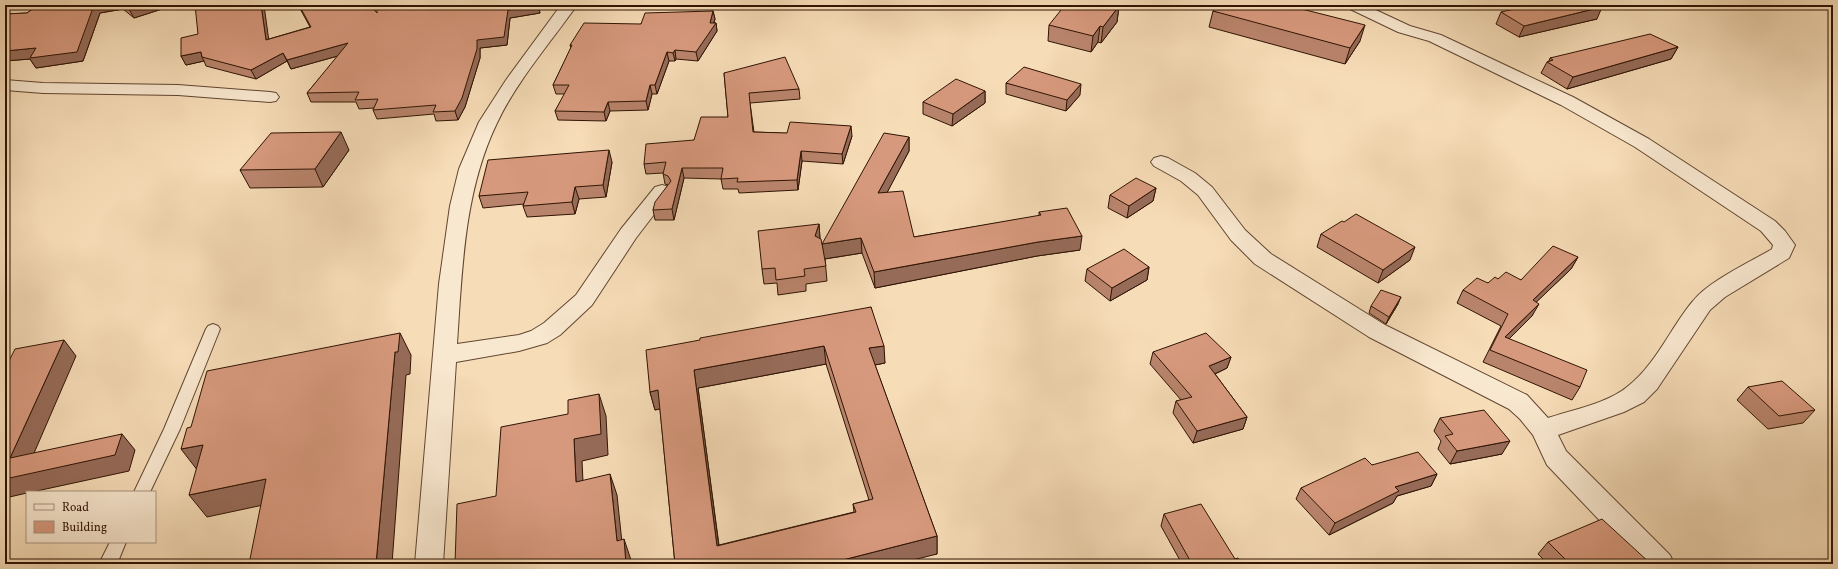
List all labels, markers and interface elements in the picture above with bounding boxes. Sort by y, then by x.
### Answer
legend [26,491,156,543]
text: Road [62,500,89,516]
text: Building [62,520,107,536]

